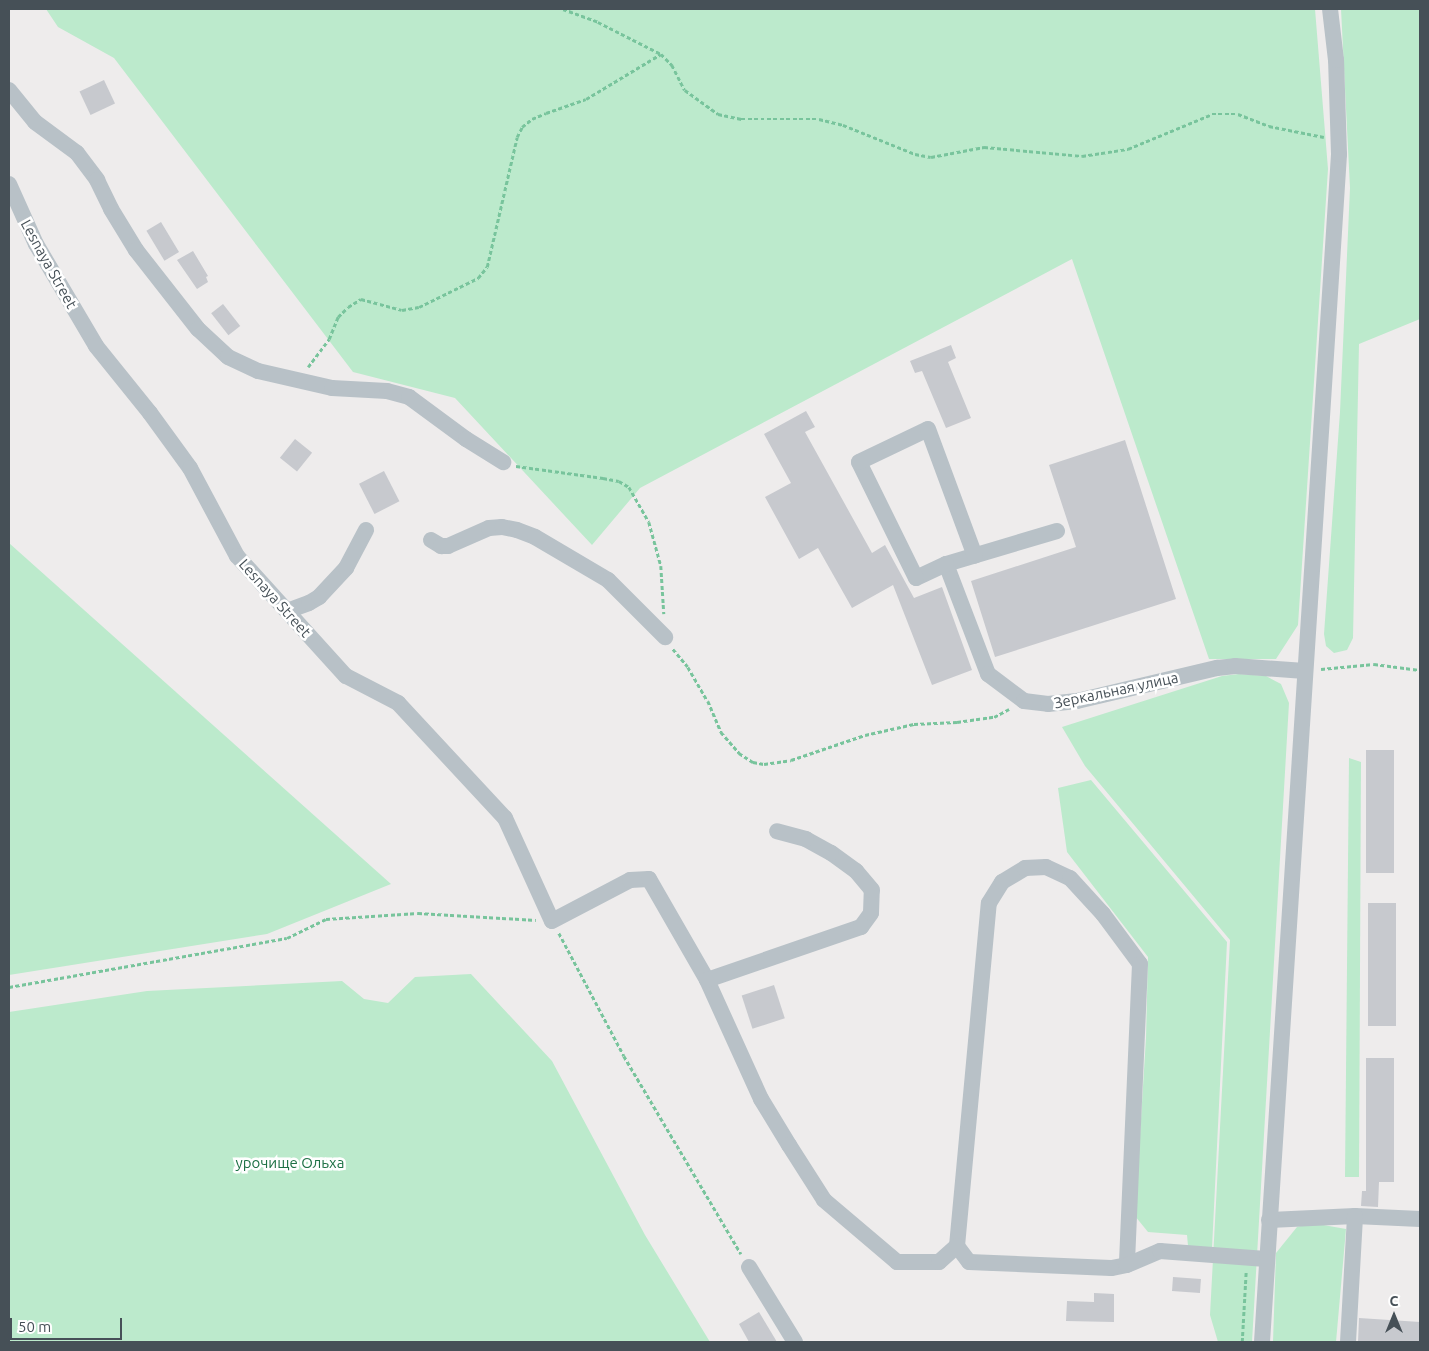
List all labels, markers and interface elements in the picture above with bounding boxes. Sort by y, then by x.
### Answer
street label: Lesnaya Street [17,216,81,312]
street label: Lesnaya Street [235,555,315,641]
street label: Зеркальная улица [1052,668,1180,712]
park label: урочище Ольха [236,1154,344,1172]
north arrow [1369,1291,1419,1341]
text: С [1390,1293,1398,1309]
scale bar [12,1308,125,1340]
text: 50 m [18,1318,51,1335]

